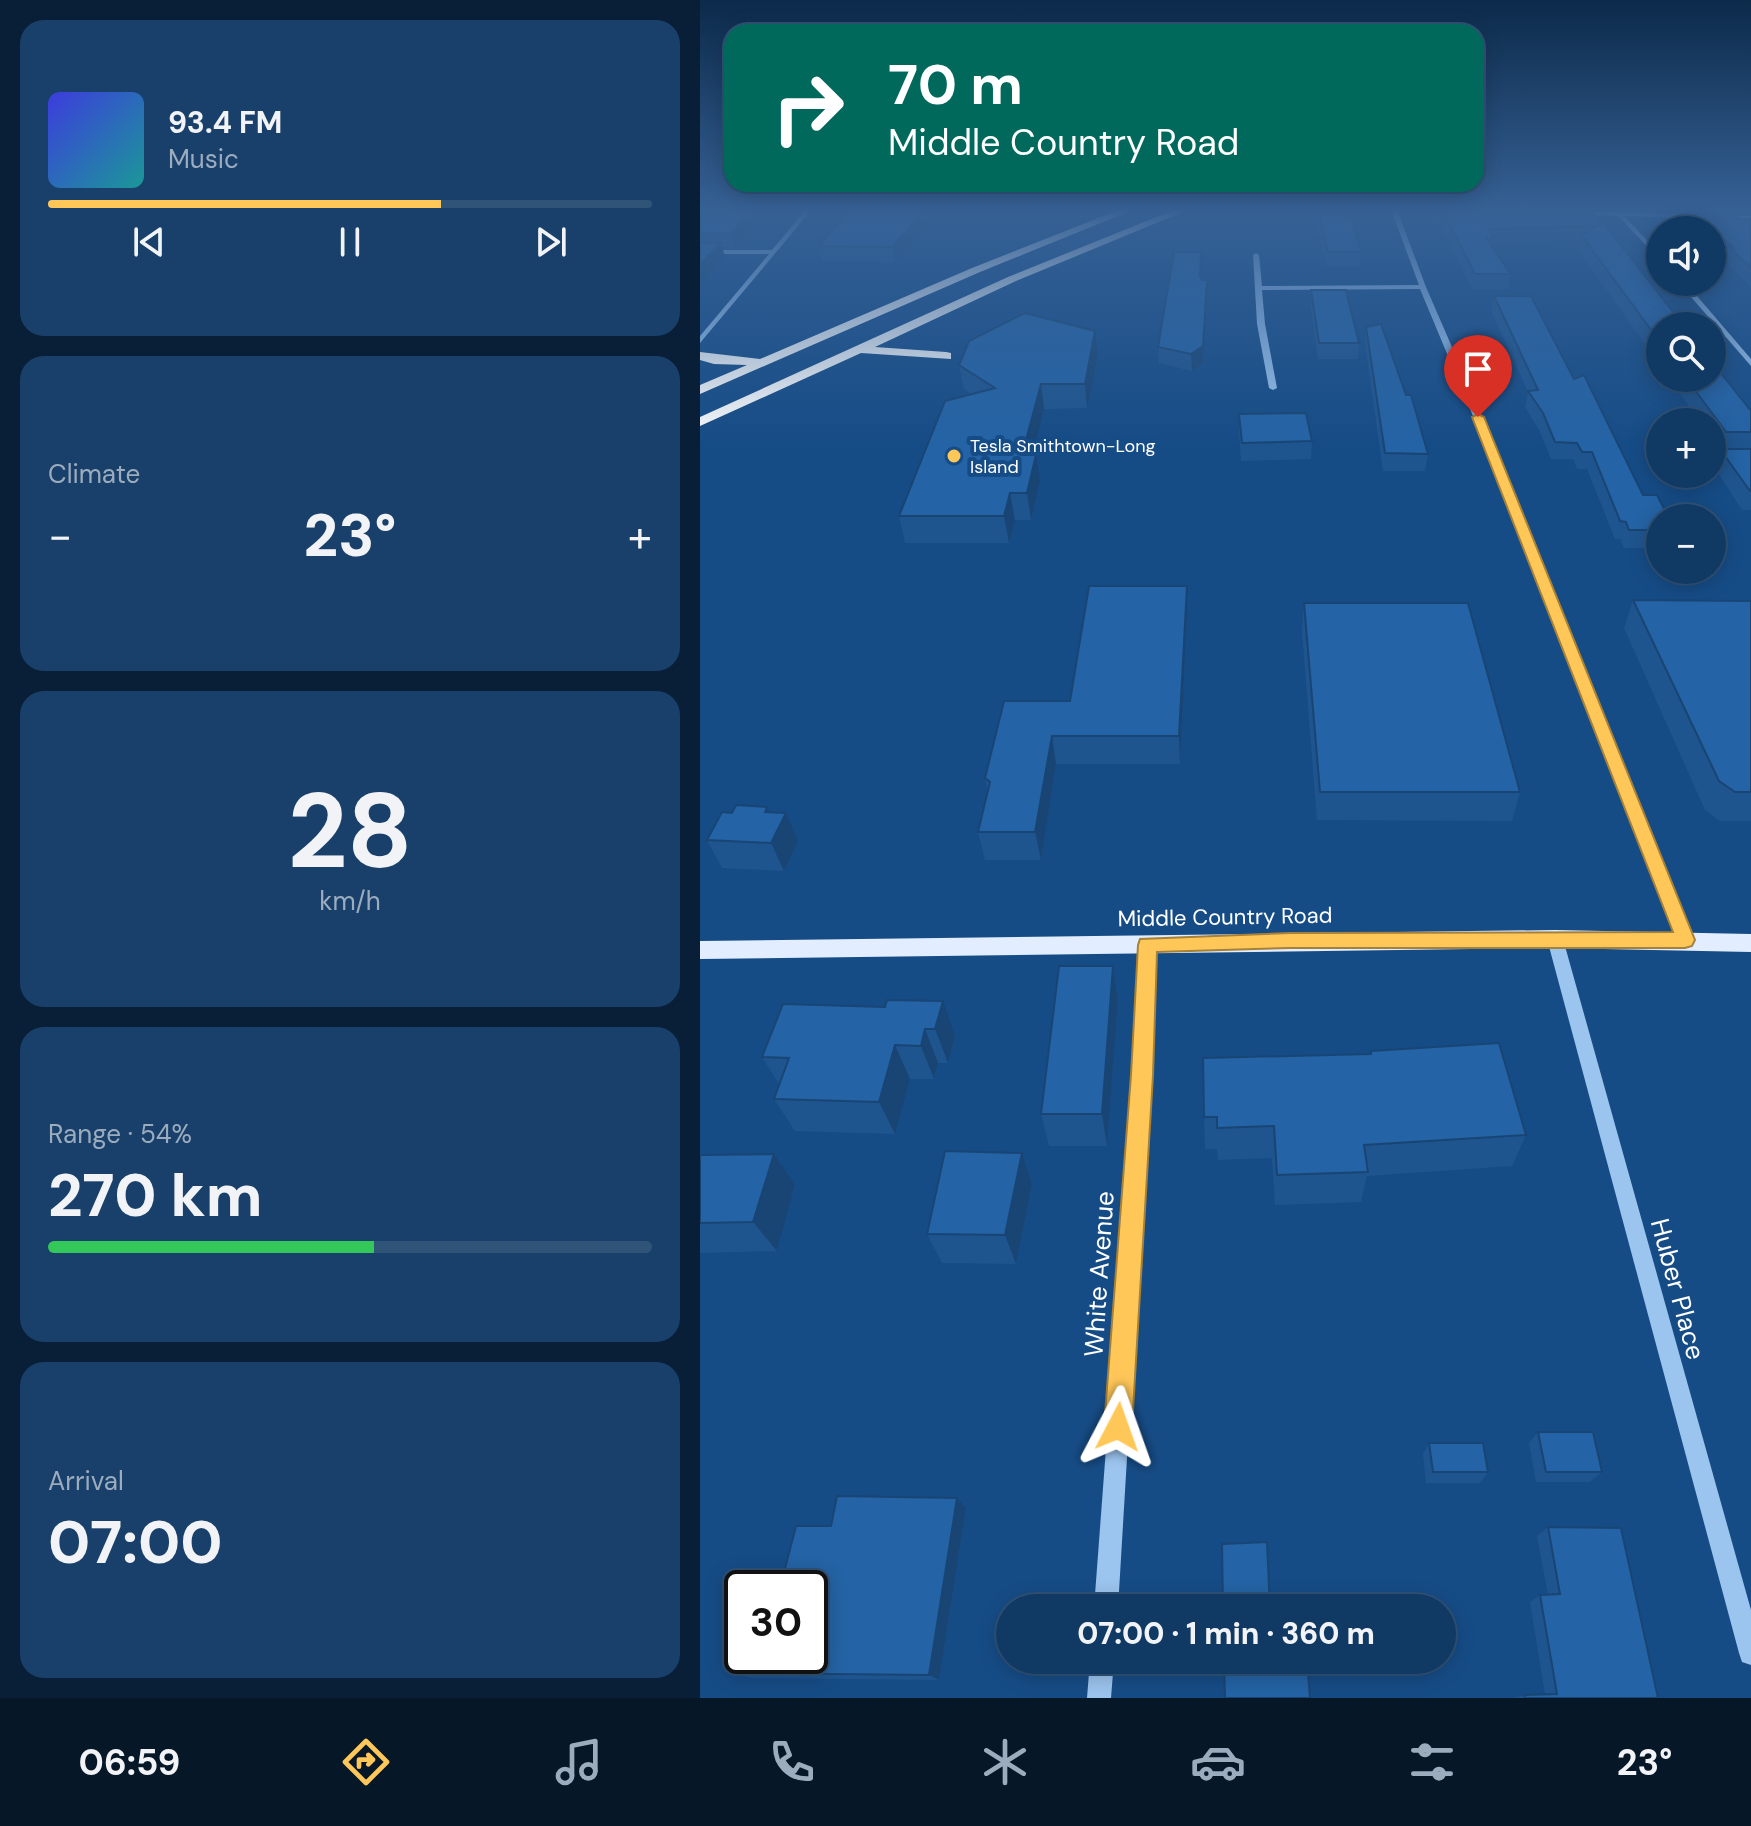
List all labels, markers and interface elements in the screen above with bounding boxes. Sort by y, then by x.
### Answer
text: 70 m [888,48,1023,121]
icon: right [756,56,860,160]
text: 93.4 FM [168,103,282,142]
text: Middle Country Road [888,119,1239,166]
text: Music [168,142,239,176]
map controls [1646,216,1726,584]
button: sound [1646,216,1726,296]
icon: previous [127,220,171,264]
icon: pause [328,220,372,264]
icon: next [529,220,573,264]
button: search [1646,312,1726,392]
pin [1444,335,1512,417]
icon: arrive [1456,347,1500,391]
button: + [1646,408,1726,488]
place label: Tesla Smithtown-Long Island [970,434,1156,479]
marker: Tesla Smithtown-Long Island [945,447,963,465]
text: Climate [48,457,140,491]
text: 23° [304,496,396,575]
button: − [1646,504,1726,584]
text: − [48,507,72,565]
text: + [628,507,652,565]
text: 28 [287,764,413,899]
text: km/h [319,884,381,918]
street label: Middle Country Road [1117,901,1333,933]
text: Range · 54% [48,1117,192,1151]
text: 270 km [48,1156,262,1235]
street label: White Avenue [1076,1190,1122,1358]
street label: Huber Place [1643,1215,1713,1363]
position arrow [1076,1385,1160,1469]
text: Arrival [48,1464,124,1498]
text: 07:00 [48,1503,223,1582]
speed limit sign: 30 [724,1570,828,1674]
text: 07:00 · 1 min · 360 m [1077,1614,1375,1653]
icon: directions [338,1734,394,1790]
icon: music [551,1734,607,1790]
icon: phone [764,1734,820,1790]
icon: climate [977,1734,1033,1790]
icon: car [1190,1734,1246,1790]
icon: filters [1404,1734,1460,1790]
text: 06:59 [79,1739,180,1786]
text: 23° [1617,1739,1672,1786]

